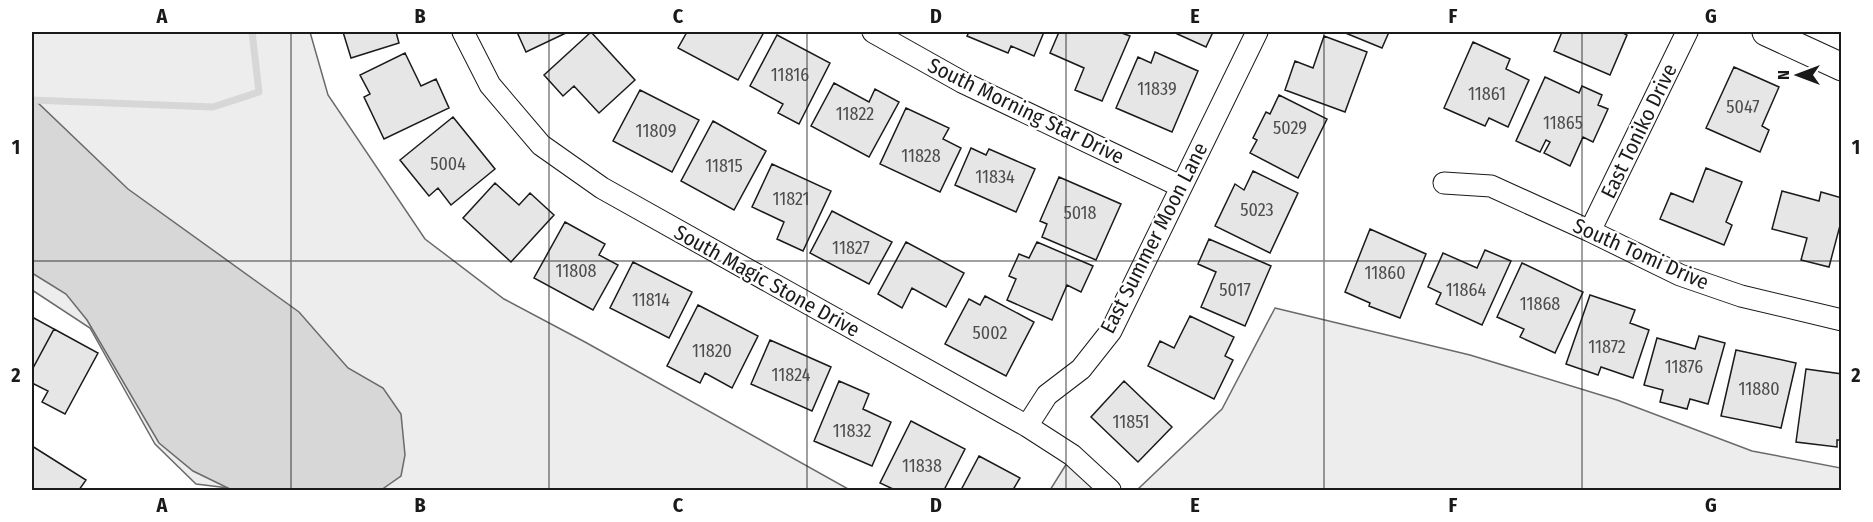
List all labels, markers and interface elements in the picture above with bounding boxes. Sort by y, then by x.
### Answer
text: A [156,4,169,28]
text: B [414,4,426,28]
text: C [673,4,684,28]
text: D [930,4,942,28]
text: E [1190,4,1200,28]
text: F [1449,4,1458,28]
text: G [1705,4,1717,28]
north arrow [1768,45,1828,105]
street label: South Morning Star Drive [924,52,1128,170]
street label: East Toniko Drive [1595,59,1683,203]
house number: 11816 [771,64,809,86]
text: N [1774,70,1793,80]
house number: 11839 [1137,78,1177,100]
house number: 11861 [1468,83,1506,105]
house number: 5047 [1726,96,1760,118]
house number: 11822 [836,103,874,125]
house number: 11865 [1543,112,1583,134]
house number: 5029 [1273,117,1307,139]
house number: 11809 [636,120,676,142]
text: 1 [12,135,20,159]
text: 1 [1852,135,1860,159]
street label: East Summer Moon Lane [1095,138,1213,338]
house number: 11828 [901,145,941,167]
house number: 5004 [430,153,466,175]
house number: 11815 [705,155,743,177]
house number: 11834 [975,166,1015,188]
house number: 11821 [772,188,810,210]
house number: 5023 [1240,199,1274,221]
house number: 5018 [1063,202,1097,224]
street label: South Tomi Drive [1569,212,1713,296]
street label: South Magic Stone Drive [670,219,864,343]
house number: 11827 [832,237,870,259]
house number: 11808 [555,260,597,282]
house number: 11860 [1364,262,1406,284]
house number: 5017 [1219,279,1251,301]
house number: 11864 [1446,279,1486,301]
house number: 11814 [632,289,670,311]
house number: 11868 [1520,293,1560,315]
house number: 5002 [973,322,1007,344]
house number: 11872 [1588,336,1626,358]
house number: 11820 [692,340,732,362]
house number: 11876 [1665,356,1703,378]
text: 2 [10,363,21,387]
text: 2 [1850,363,1861,387]
house number: 11824 [772,364,811,386]
house number: 11880 [1738,378,1780,400]
house number: 11851 [1112,411,1150,433]
house number: 11832 [833,420,871,442]
house number: 11838 [902,455,942,477]
text: A [156,493,169,517]
text: B [414,493,426,517]
text: C [673,493,684,517]
text: D [930,493,942,517]
text: E [1190,493,1200,517]
text: F [1449,493,1458,517]
text: G [1705,493,1717,517]

